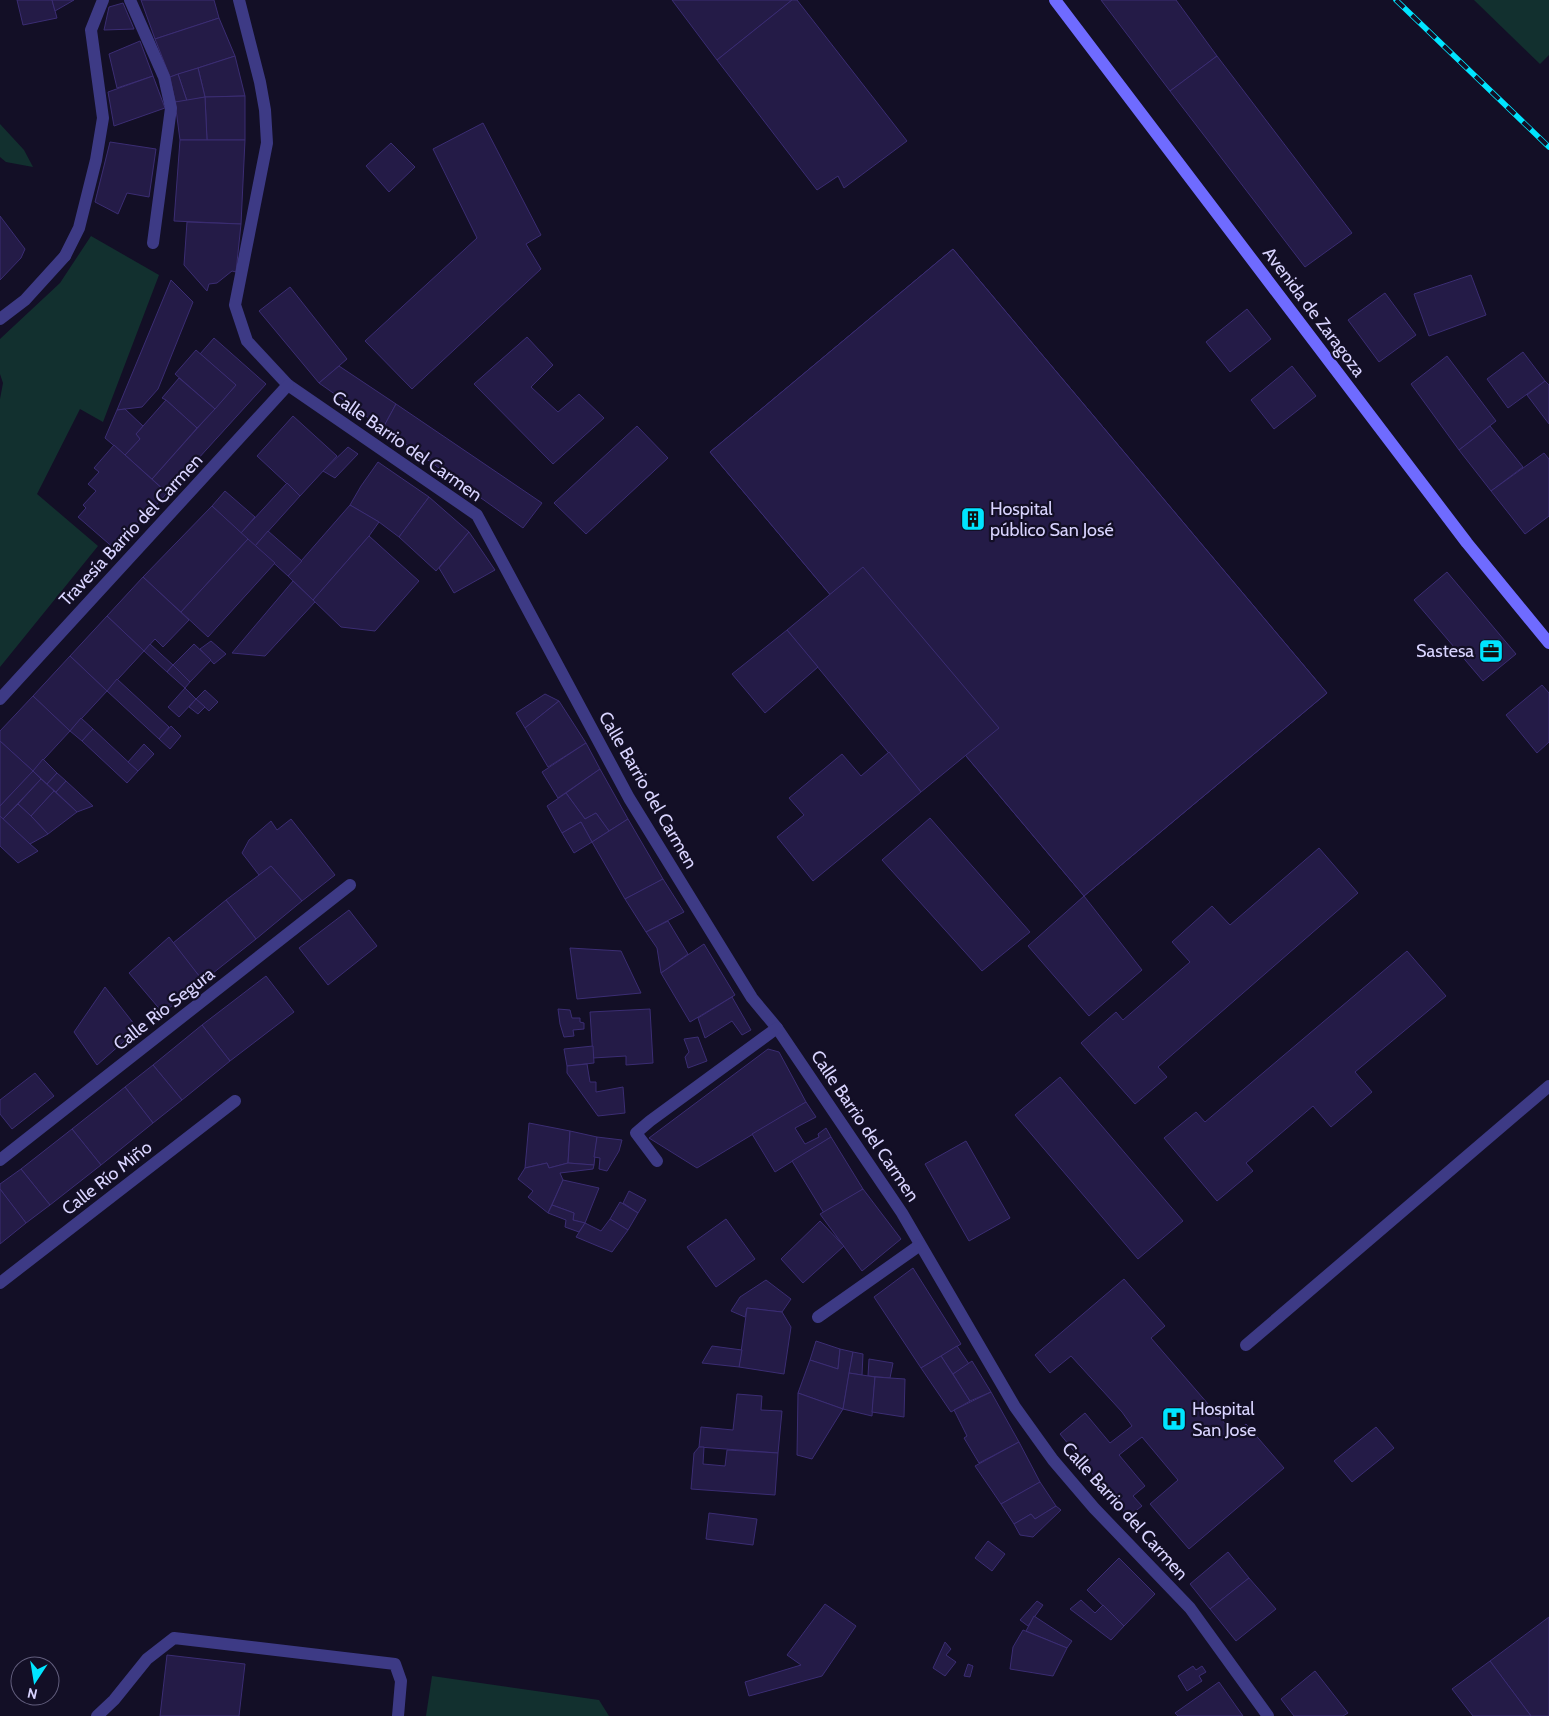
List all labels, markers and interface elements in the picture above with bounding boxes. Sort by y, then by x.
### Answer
street label: Avenida de Zaragoza [1258,243,1370,381]
street label: Calle Barrio del Carmen [328,386,486,506]
street label: Travesía Barrio del Carmen [55,449,207,611]
place label: Hospital público San José [990,498,1114,541]
building icon: Hospital público San José [960,506,986,532]
office icon: Sastesa [1478,638,1504,664]
place label: Sastesa [1416,640,1474,662]
street label: Calle Barrio del Carmen [594,707,702,873]
street label: Calle Rio Segura [109,962,219,1055]
street label: Calle Barrio del Carmen [806,1046,924,1206]
street label: Calle Río Miño [58,1136,156,1220]
place label: Hospital San Jose [1192,1398,1256,1441]
hospital icon: Hospital San Jose [1161,1406,1187,1432]
street label: Calle Barrio del Carmen [1057,1438,1193,1584]
north arrow [10,1656,60,1706]
text: N [26,1684,39,1704]

